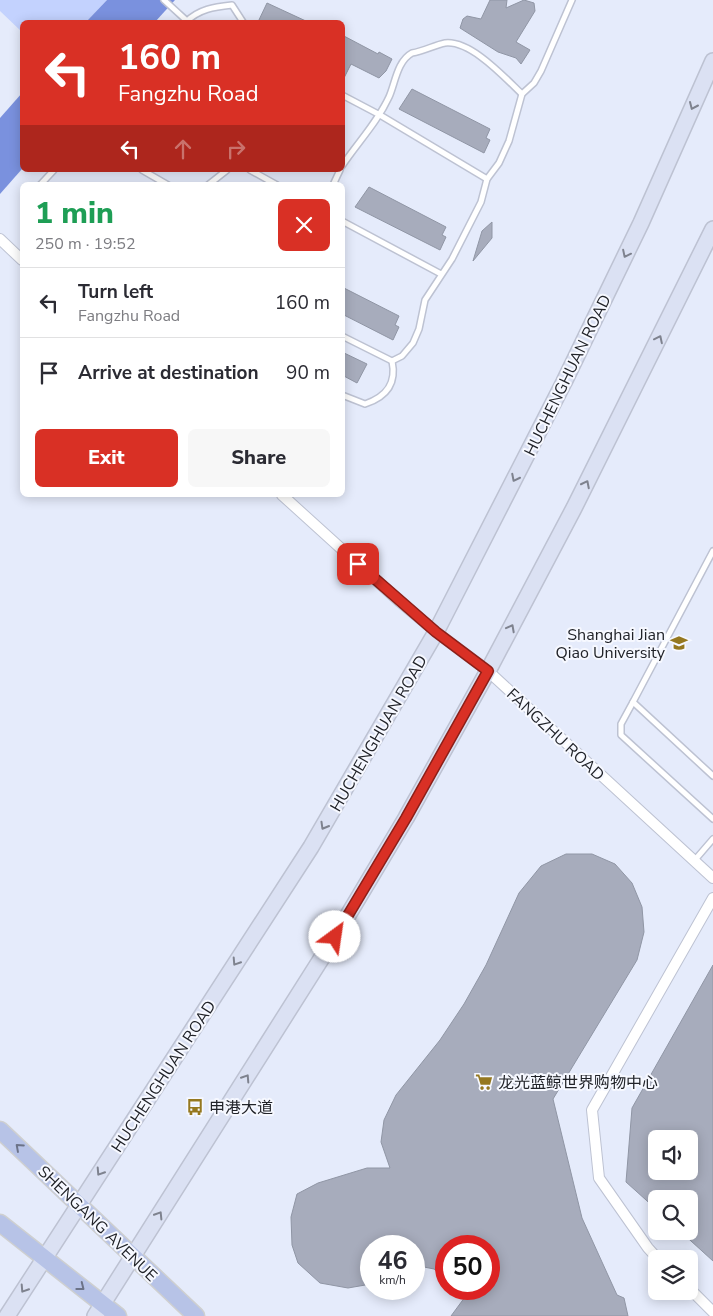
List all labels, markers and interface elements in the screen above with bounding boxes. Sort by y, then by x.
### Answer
text: 160 m [118,34,221,81]
icon: left [35,40,100,105]
text: Fangzhu Road [118,79,259,109]
one-way arrow [689,101,700,110]
icon: left [116,135,144,163]
icon: ahead [169,135,197,163]
icon: right [222,135,250,163]
text: 1 min [35,193,114,234]
button: close [278,199,330,251]
text: 250 m · 19:52 [35,233,136,255]
one-way arrow [622,249,633,258]
text: Turn left [78,279,153,305]
icon: left [35,289,63,317]
text: 160 m [275,290,330,316]
street label: HUCHENGHUAN ROAD [519,291,617,460]
text: Fangzhu Road [78,305,180,327]
one-way arrow [653,335,663,344]
icon: arrive [35,359,63,387]
text: Arrive at destination [78,360,259,386]
text: 90 m [286,360,330,386]
button: Exit [35,429,178,487]
button: Share [188,429,330,487]
one-way arrow [511,473,521,482]
one-way arrow [580,480,590,489]
pin [337,543,379,585]
icon: arrive [344,550,372,578]
one-way arrow [505,624,515,633]
place label: Shanghai Jian Qiao University [555,624,666,664]
school or university icon: Shanghai Jian Qiao University [669,633,689,653]
street label: HUCHENGHUAN ROAD [325,651,433,816]
street label: FANGZHU ROAD [502,684,609,786]
one-way arrow [320,820,330,829]
position arrow [308,910,360,962]
one-way arrow [232,957,242,966]
street label: HUCHENGHUAN ROAD [106,996,221,1157]
supermarket icon: 龙光蓝鲸世界购物中心 [474,1072,494,1092]
place label: 龙光蓝鲸世界购物中心 [498,1072,658,1094]
one-way arrow [240,1074,250,1083]
bus stop icon: 申港大道 [185,1097,205,1117]
place label: 申港大道 [209,1097,273,1119]
map controls [648,1130,698,1300]
button: sound [648,1130,698,1180]
one-way arrow [15,1144,24,1153]
street label: SHENGANG AVENUE [33,1161,162,1287]
one-way arrow [97,1167,106,1176]
button: search [648,1190,698,1240]
one-way arrow [153,1211,163,1220]
speed limit sign: 50 [435,1235,500,1300]
text: 46 [377,1244,408,1278]
button: layers [648,1250,698,1300]
text: km/h [379,1272,406,1288]
one-way arrow [75,1281,85,1290]
one-way arrow [21,1283,30,1293]

